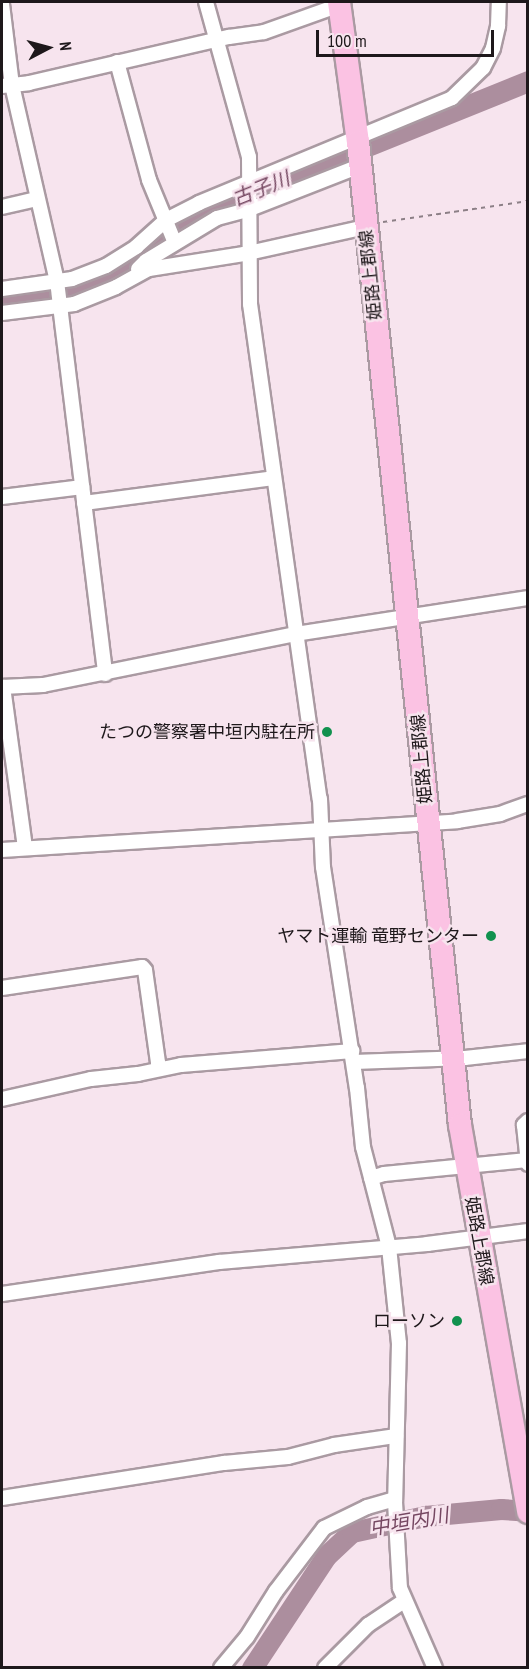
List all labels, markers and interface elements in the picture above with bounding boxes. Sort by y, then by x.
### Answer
north arrow [18,18,78,78]
scale bar [319,18,498,56]
text: 100 m [327,29,367,52]
text: N [56,41,76,51]
water label: 古子川 [229,167,293,211]
street label: 姫路上郡線 [356,229,386,321]
street label: 姫路上郡線 [407,713,437,805]
place label: たつの警察署中垣内駐在所 [99,721,315,743]
marker: たつの警察署中垣内駐在所 [320,725,334,739]
place label: ヤマト運輸 竜野センター [277,925,479,947]
marker: ヤマト運輸 竜野センター [484,929,498,943]
street label: 姫路上郡線 [461,1195,497,1287]
place label: ローソン [373,1310,445,1332]
marker: ローソン [450,1314,464,1328]
water label: 中垣内川 [368,1503,450,1541]

